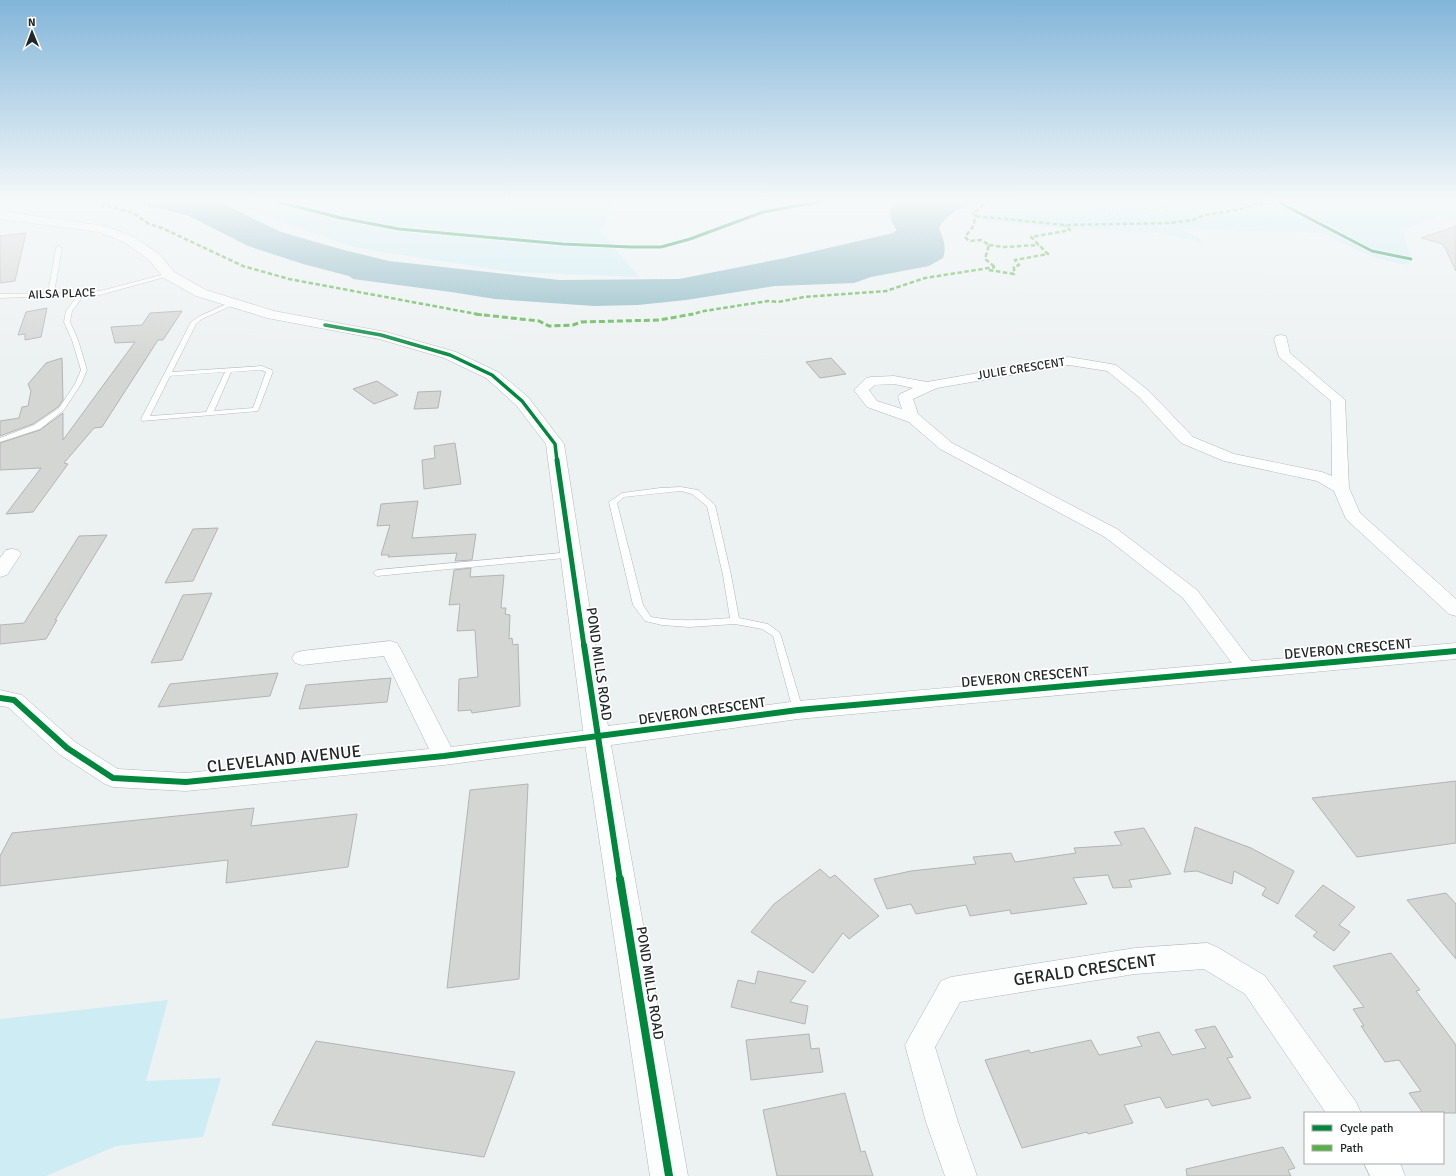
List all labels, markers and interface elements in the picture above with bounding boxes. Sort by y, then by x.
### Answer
north arrow [12,12,52,52]
text: N [28,16,36,29]
street label: AILSA PLACE [28,285,96,303]
street label: JULIE CRESCENT [976,355,1066,383]
street label: POND MILLS ROAD [583,606,615,722]
street label: DEVERON CRESCENT [1283,635,1413,663]
street label: DEVERON CRESCENT [960,663,1090,691]
street label: DEVERON CRESCENT [637,694,767,728]
street label: CLEVELAND AVENUE [206,740,362,778]
street label: POND MILLS ROAD [633,925,667,1041]
street label: GERALD CRESCENT [1012,950,1158,990]
legend [1304,1112,1444,1164]
text: Cycle path [1340,1121,1393,1136]
text: Path [1340,1141,1363,1156]

